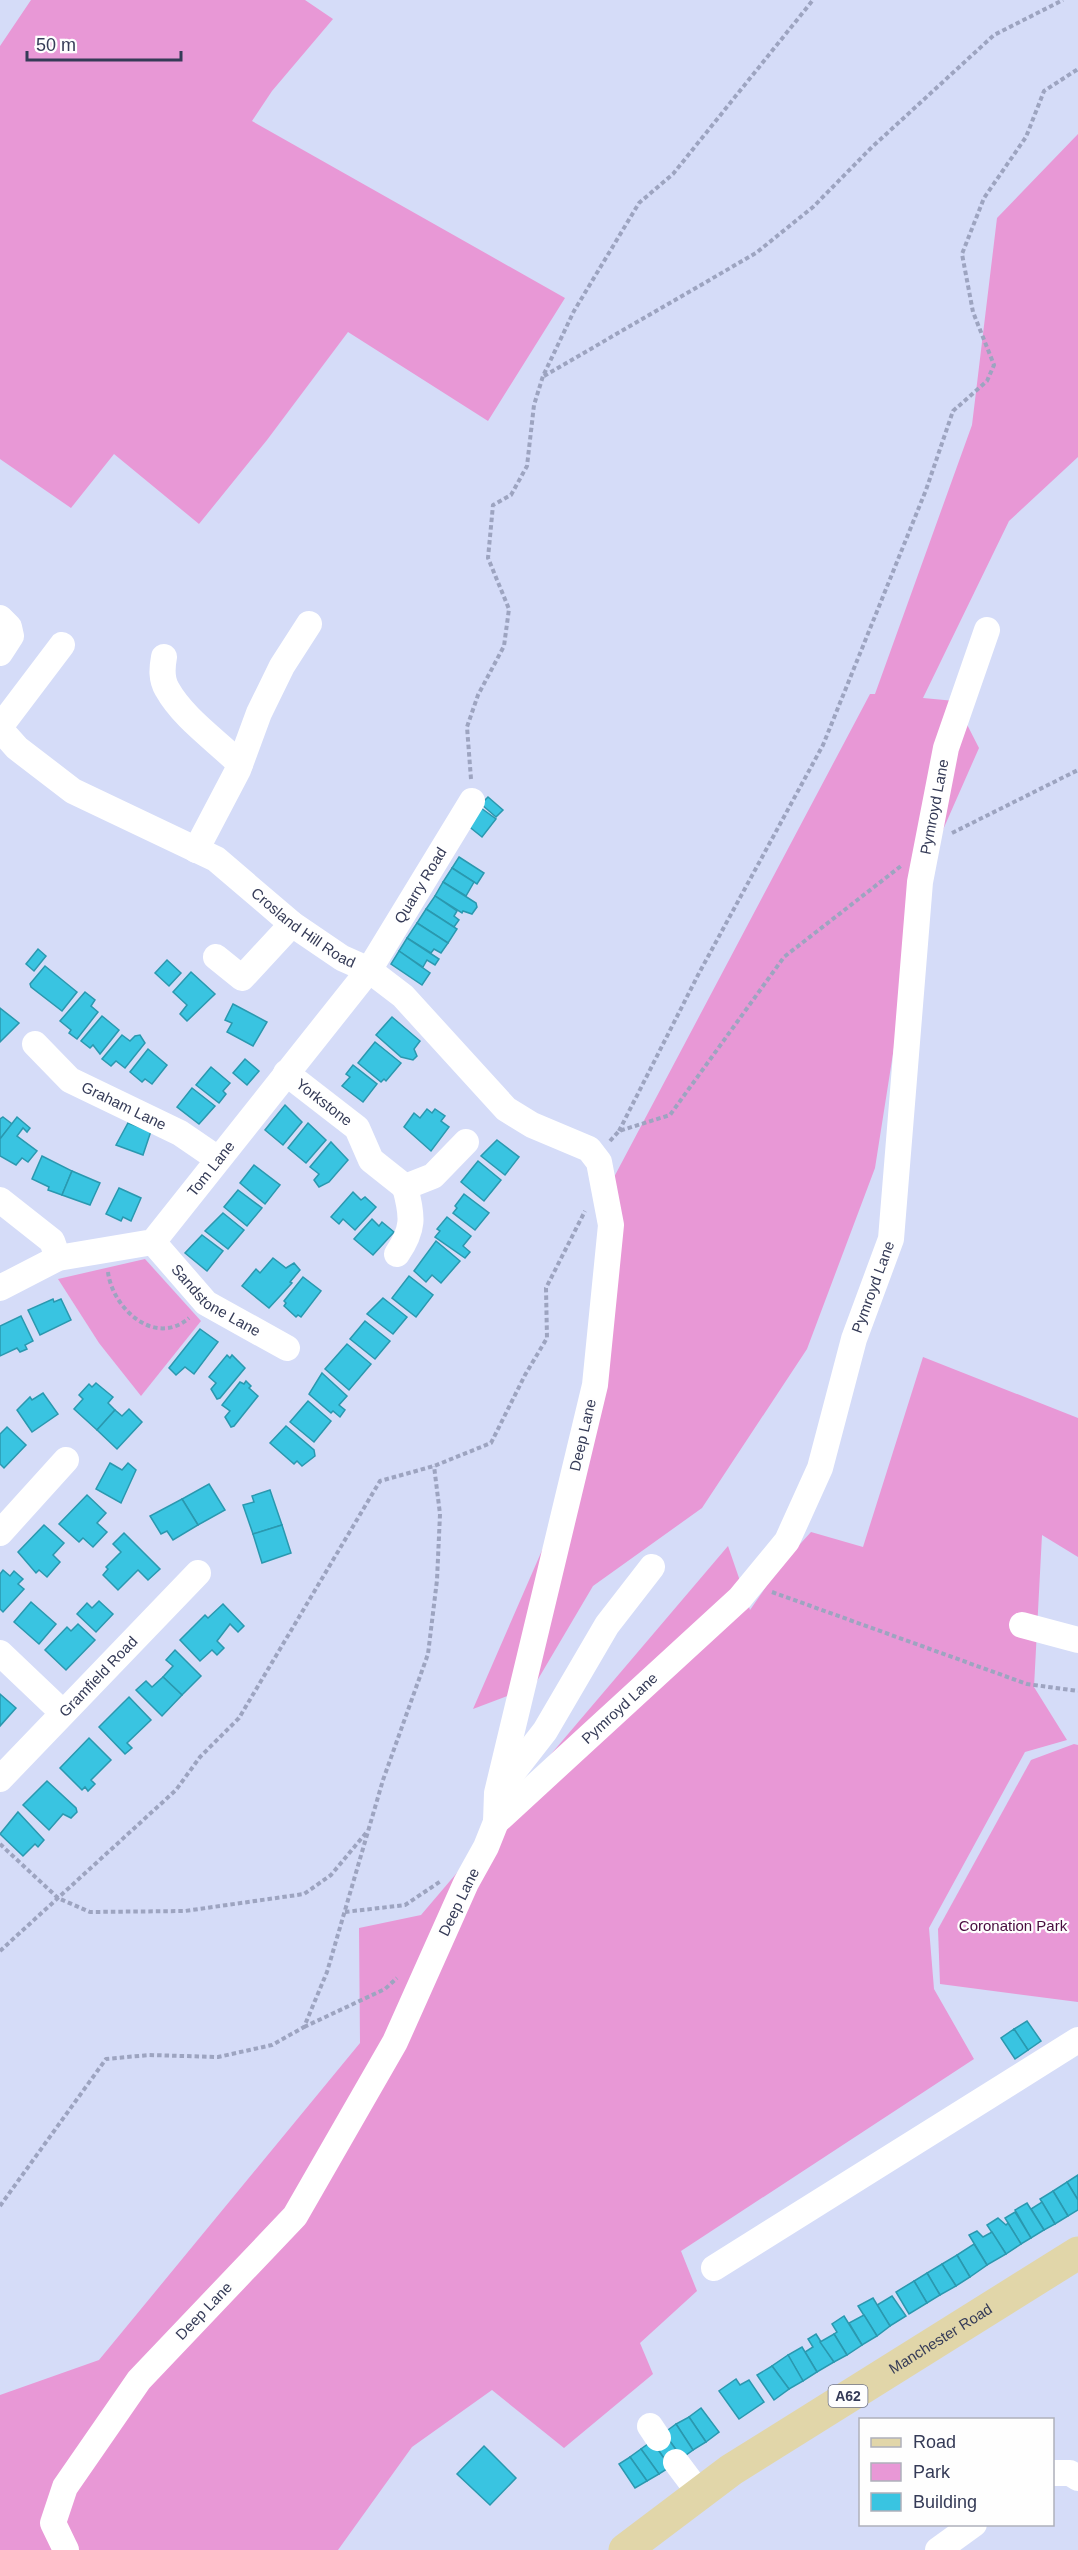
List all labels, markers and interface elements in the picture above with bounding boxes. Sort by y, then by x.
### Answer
scale bar [27,24,182,62]
text: 50 m [36,35,76,55]
street label: Pymroyd Lane [917,758,952,856]
street label: Quarry Road [390,844,450,926]
street label: Crosland Hill Road [248,884,358,971]
street label: Yorkstone [293,1075,356,1129]
street label: Graham Lane [79,1078,169,1133]
street label: Tom Lane [184,1137,238,1200]
street label: Pymroyd Lane [848,1239,898,1335]
street label: Sandstone Lane [168,1261,264,1340]
street label: Deep Lane [566,1397,599,1473]
street label: Gramfield Road [55,1632,141,1720]
street label: Pymroyd Lane [578,1669,661,1747]
street label: Deep Lane [435,1865,482,1938]
park label: Coronation Park [959,1917,1068,1934]
street label: Deep Lane [172,2278,235,2343]
street label: Manchester Road [886,2300,995,2377]
road number: A62 [828,2385,868,2407]
legend [859,2418,1054,2526]
text: Road [913,2432,956,2452]
text: Park [913,2462,951,2482]
text: Building [913,2492,977,2512]

